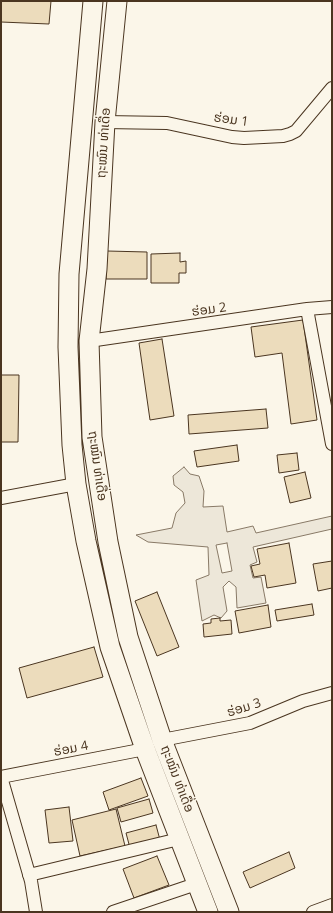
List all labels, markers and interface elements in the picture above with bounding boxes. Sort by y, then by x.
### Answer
street label: ຖະໝົນ ທ່າເດື່ອ [94,107,114,179]
street label: ຮ່ອມ 1 [213,110,249,130]
street label: ຮ່ອມ 2 [191,300,227,320]
street label: ຖະໝົນ ທ່າເດື່ອ [84,430,110,502]
street label: ຮ່ອມ 3 [225,695,263,721]
street label: ຮ່ອມ 4 [52,738,90,760]
street label: ຖະໝົນ ທ່າເດື່ອ [157,743,197,815]

